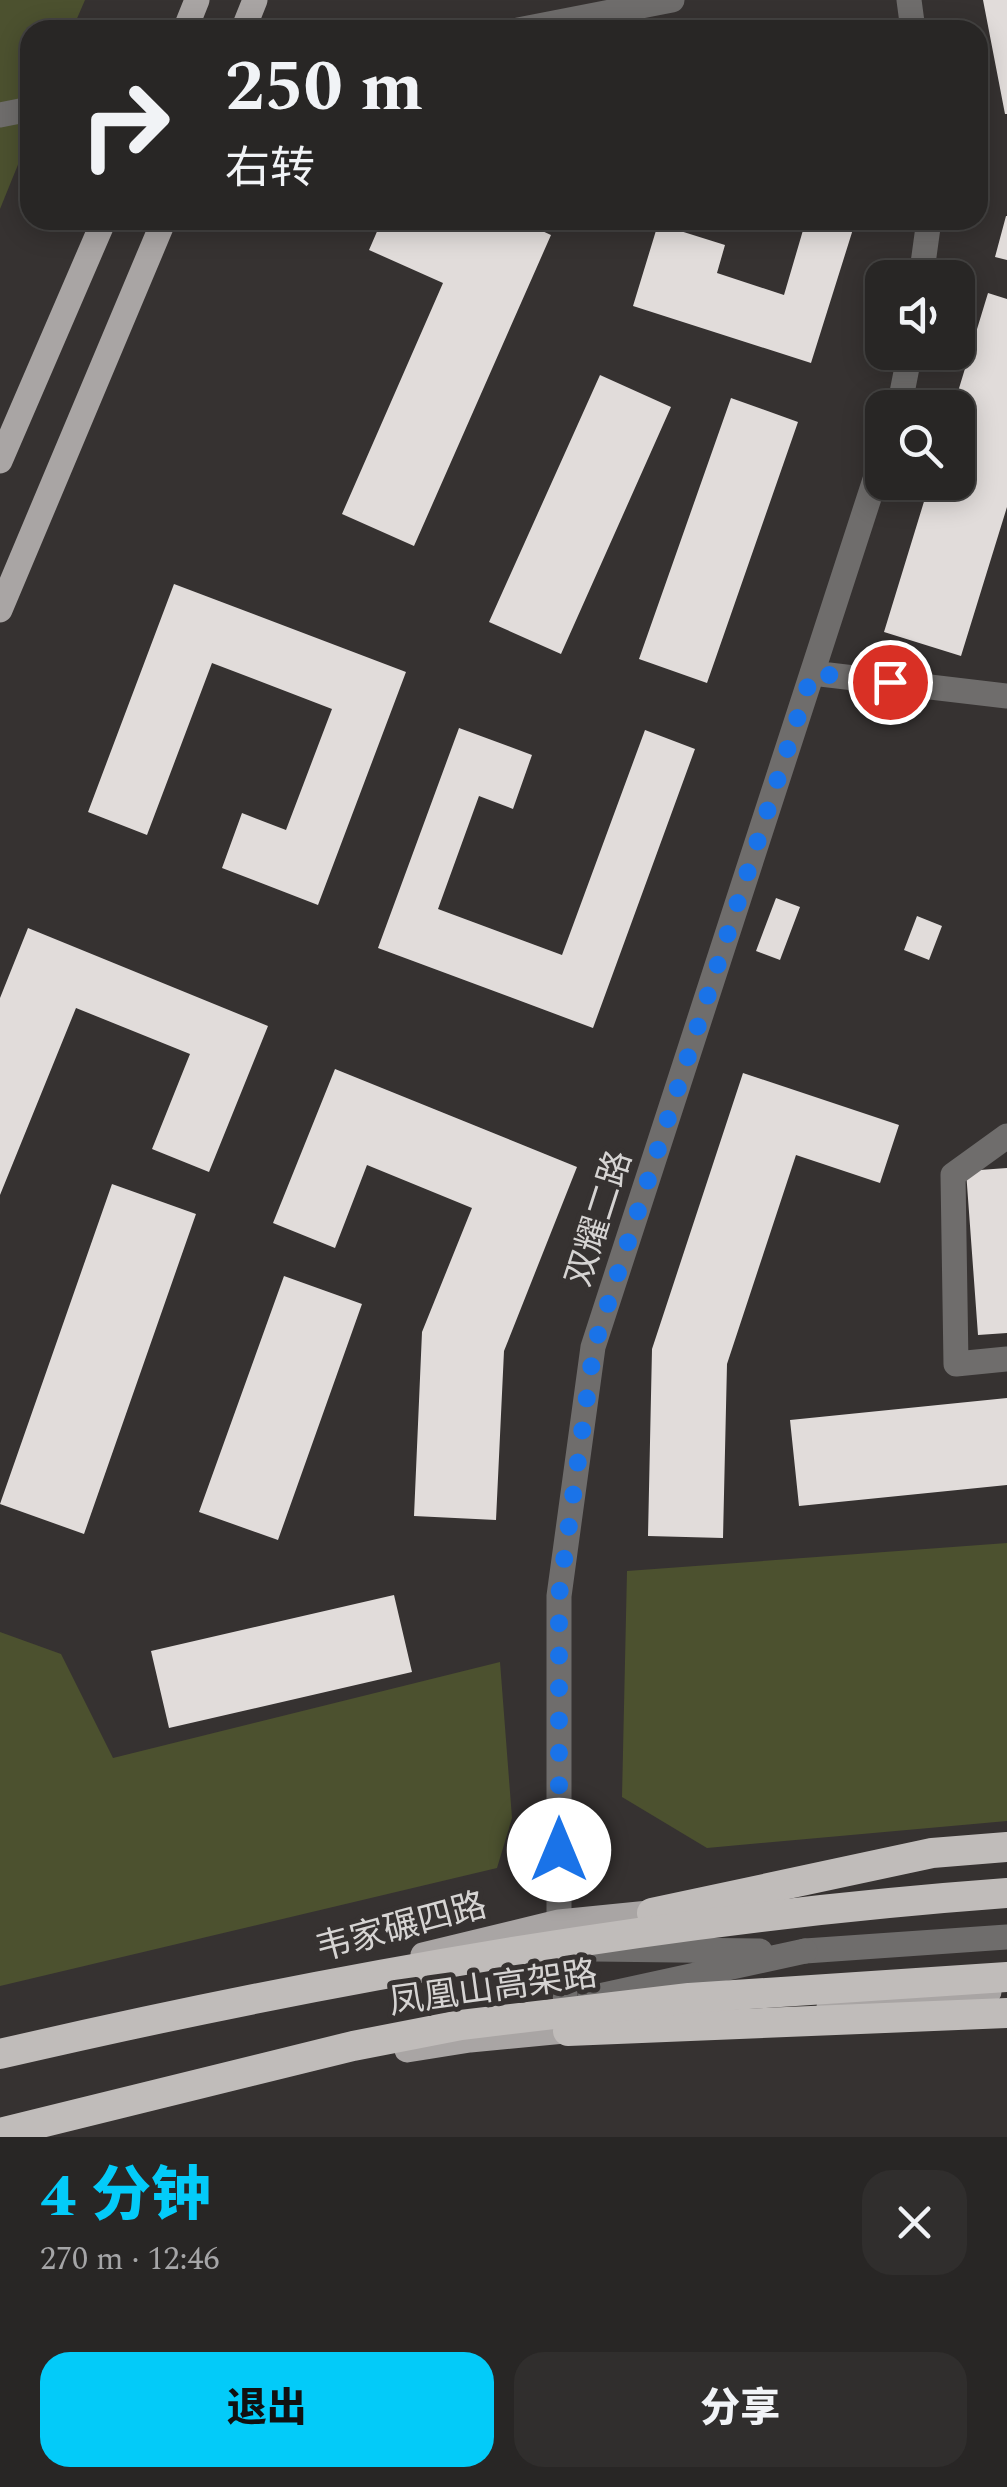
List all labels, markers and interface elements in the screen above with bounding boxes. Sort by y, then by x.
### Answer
text: 250 m [225,35,423,141]
icon: right [60,60,190,190]
text: 右转 [225,135,315,204]
map controls [865,260,975,500]
button: sound [865,260,975,370]
button: search [865,390,975,500]
pin [848,640,933,725]
icon: arrive [863,655,918,710]
street label: 双耀二路 [553,1144,646,1293]
position arrow [507,1798,611,1902]
street label: 韦家碾四路 [310,1879,493,1976]
street label: 凤凰山高架路 [386,1948,601,2029]
text: 4 分钟 [40,2151,211,2243]
button: close [862,2170,967,2275]
text: 270 m · 12:46 [40,2235,220,2284]
button: 退出 [40,2352,494,2467]
button: 分享 [514,2352,967,2467]

